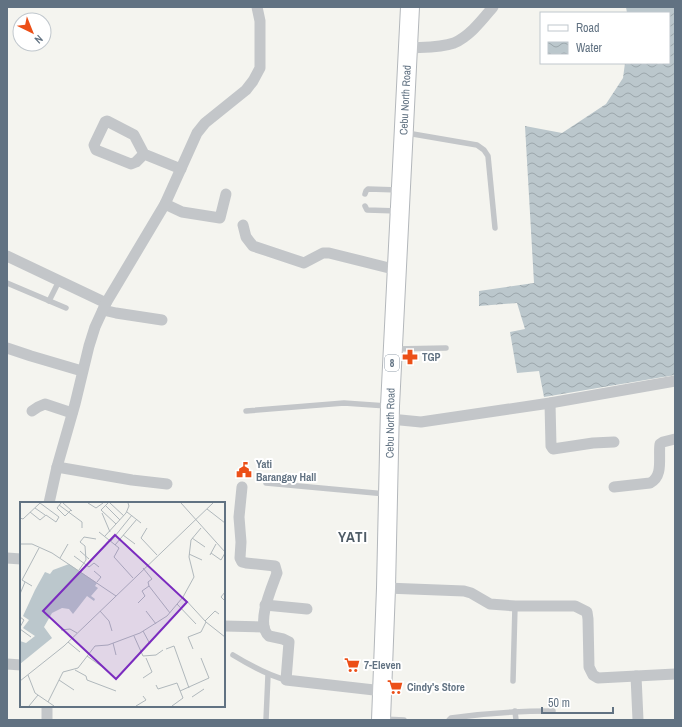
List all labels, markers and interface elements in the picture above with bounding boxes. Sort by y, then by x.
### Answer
north arrow [12,12,52,52]
legend [540,12,670,64]
text: Road [576,20,600,36]
text: N [32,32,46,47]
text: Water [576,40,603,56]
street label: Cebu North Road [396,65,414,135]
pharmacy icon: TGP [401,348,419,366]
place label: TGP [422,350,441,364]
road number: 8 [385,355,399,371]
street label: Cebu North Road [382,388,398,458]
place label: Yati Barangay Hall [256,457,316,484]
public building icon: Yati Barangay Hall [235,461,253,479]
inset map [20,502,225,707]
district label: YATI [338,526,368,547]
supermarket icon: 7-Eleven [343,656,361,674]
place label: 7-Eleven [364,658,401,672]
supermarket icon: Cindy's Store [386,678,404,696]
place label: Cindy's Store [407,680,465,694]
scale bar [542,689,613,715]
text: 50 m [548,695,570,711]

